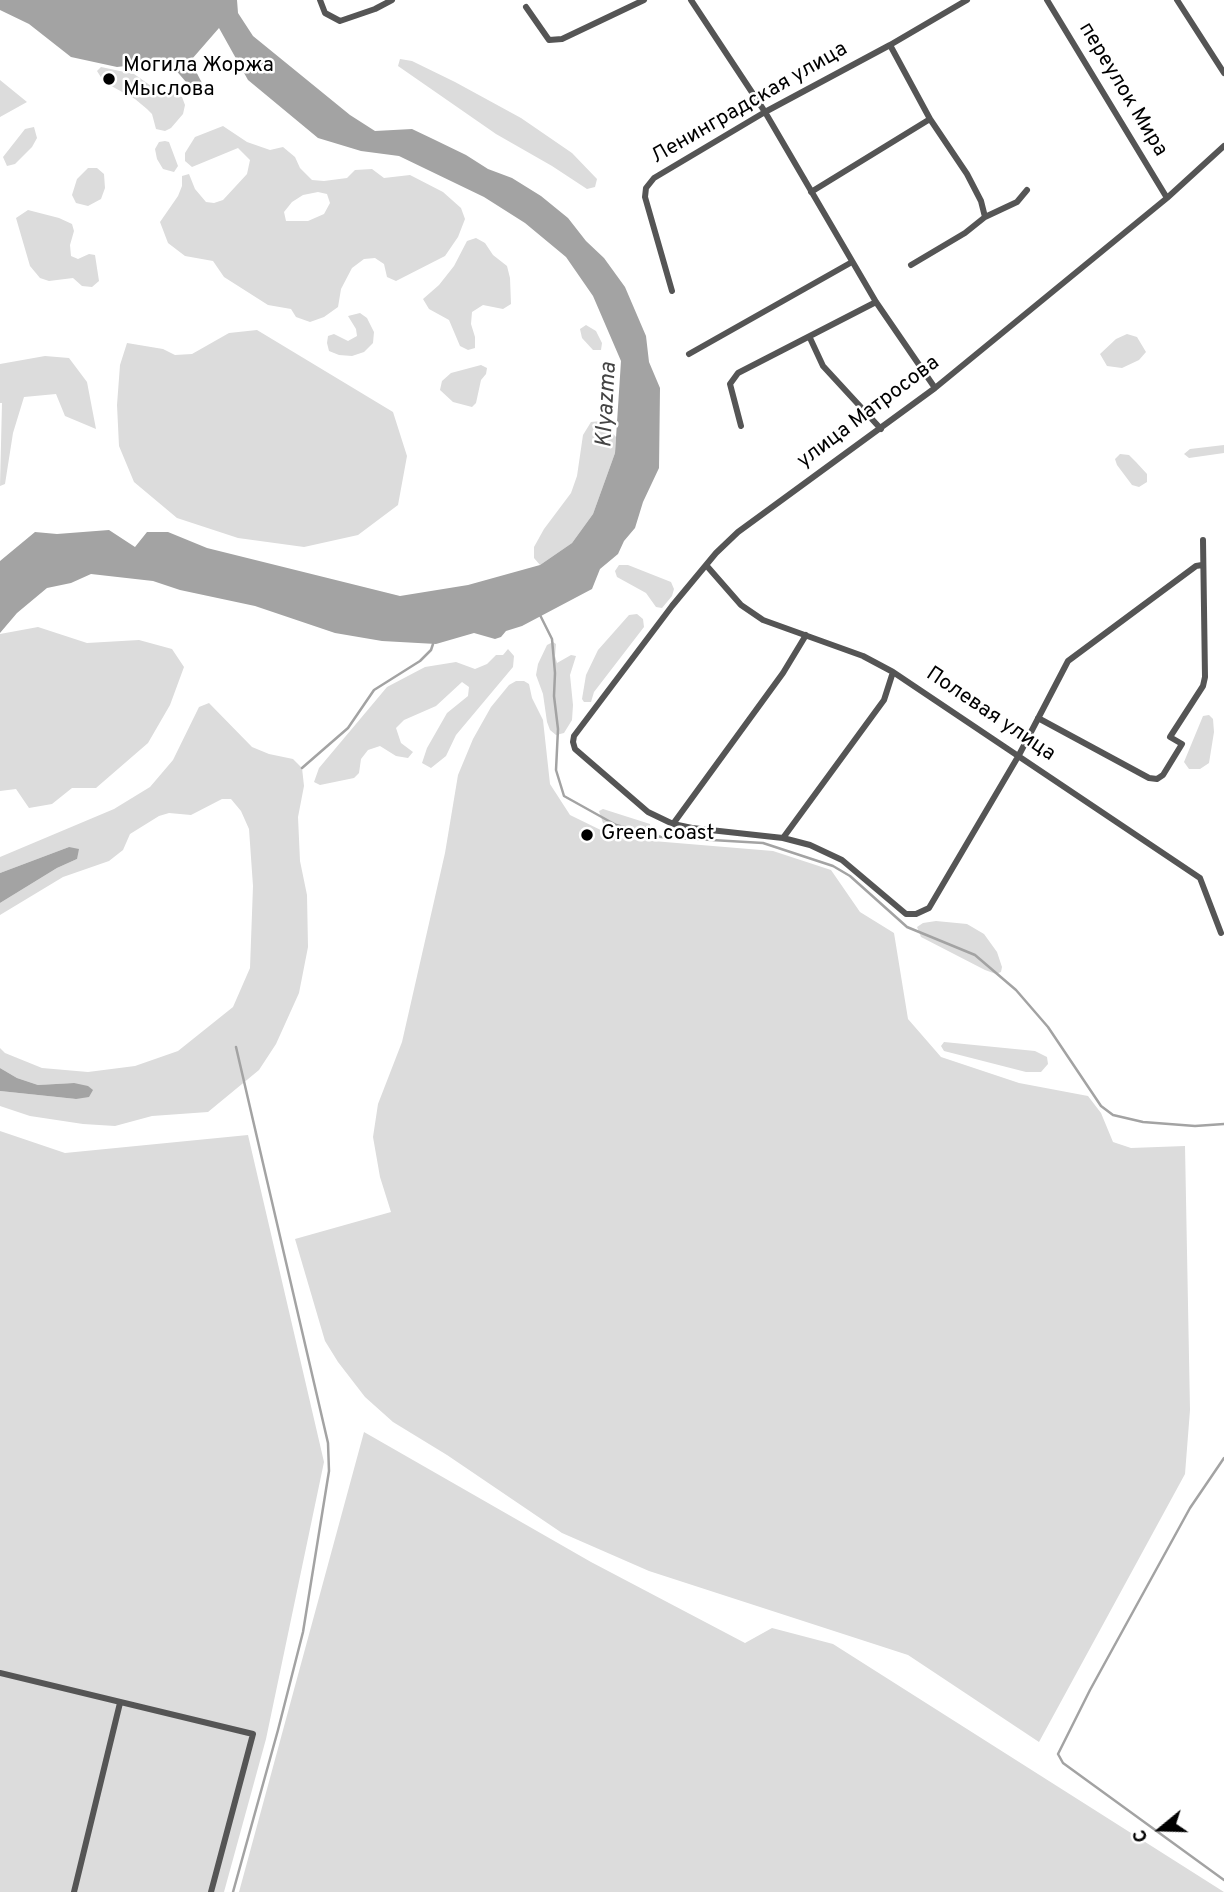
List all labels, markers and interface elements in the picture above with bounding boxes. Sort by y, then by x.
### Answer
street label: переулок Мира [1072,18,1172,162]
street label: Ленинградская улица [647,38,853,170]
place label: Могила Жоржа Мыслова [123,54,274,104]
marker: Могила Жоржа Мыслова [101,71,117,87]
street label: улица Матросова [793,351,945,475]
water label: Klyazma [592,362,624,448]
street label: Полевая улица [920,662,1060,768]
place label: Green coast [601,822,714,848]
marker: Green coast [579,827,595,843]
north arrow [1126,1794,1196,1864]
text: С [1128,1826,1154,1845]

